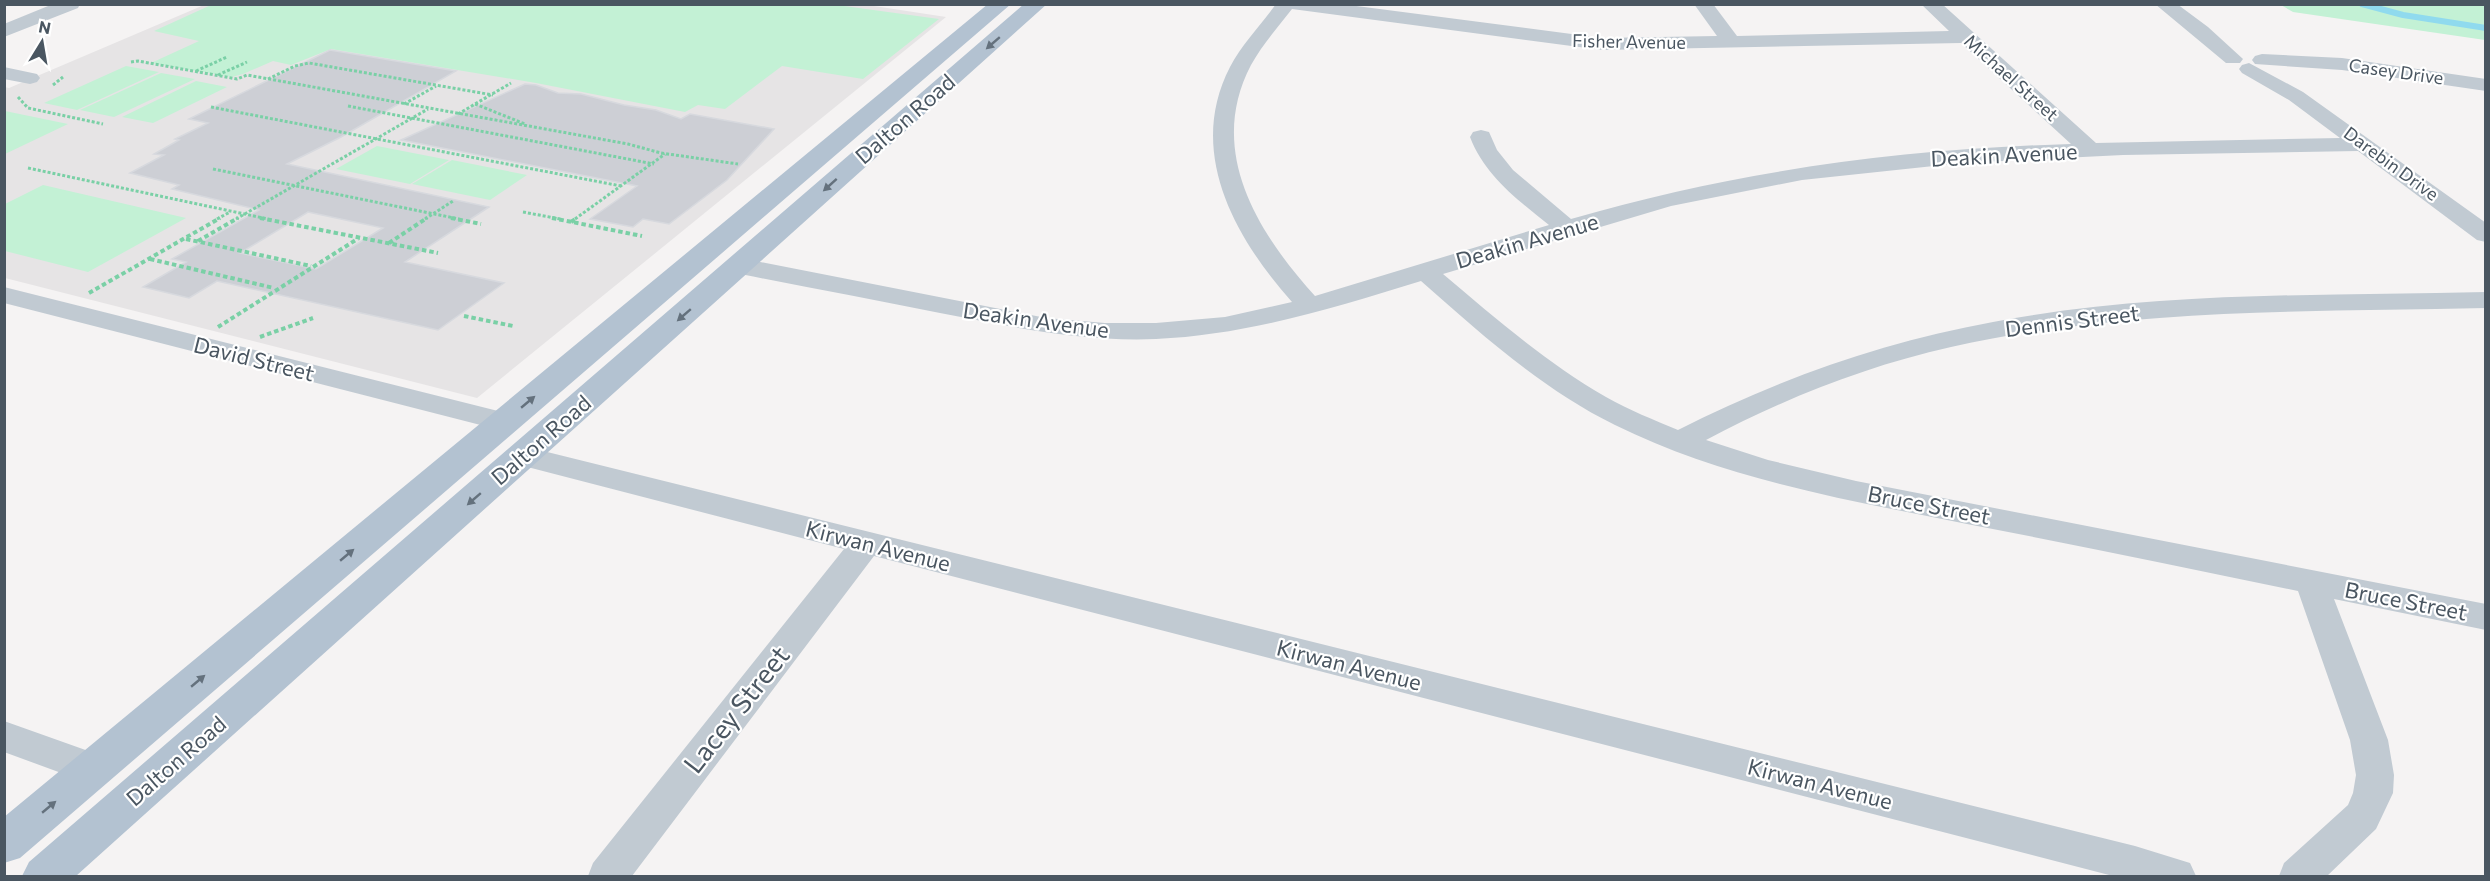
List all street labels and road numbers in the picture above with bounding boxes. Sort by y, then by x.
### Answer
street label: Fisher Avenue [1572,29,1686,53]
street label: Michael Street [1960,29,2063,125]
street label: Casey Drive [2347,53,2445,89]
street label: Dalton Road [849,68,960,169]
street label: Darebin Drive [2340,121,2443,205]
street label: Deakin Avenue [1930,137,2078,172]
street label: Deakin Avenue [1452,207,1601,274]
street label: Deakin Avenue [961,296,1111,343]
street label: Dennis Street [2003,299,2141,342]
street label: David Street [191,330,317,387]
street label: Dalton Road [485,389,596,490]
street label: Bruce Street [1866,479,1993,530]
street label: Kirwan Avenue [803,514,953,577]
street label: Bruce Street [2343,575,2470,626]
street label: Kirwan Avenue [1274,633,1424,696]
street label: Lacey Street [676,639,796,779]
street label: Dalton Road [120,710,231,811]
street label: Kirwan Avenue [1745,752,1895,815]

